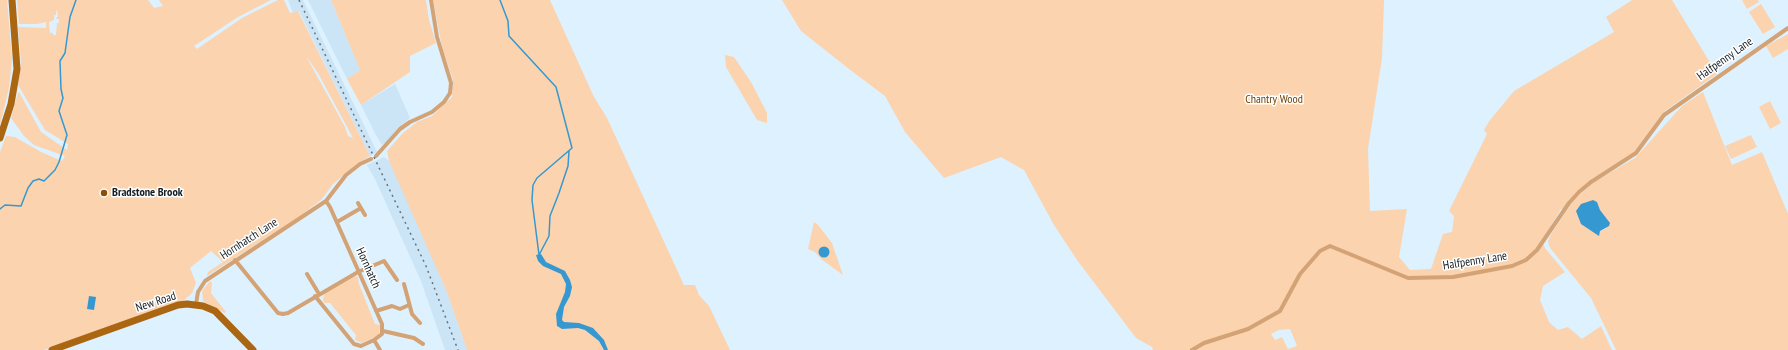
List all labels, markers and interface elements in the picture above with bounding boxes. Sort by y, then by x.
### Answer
street label: Halfpenny Lane [1694,35,1756,83]
park label: Chantry Wood [1245,93,1303,107]
place label: Bradstone Brook [112,186,183,200]
marker: Bradstone Brook [99,188,109,198]
street label: Hornhatch Lane [218,215,280,263]
street label: Hornhatch [353,245,383,291]
street label: Halfpenny Lane [1442,249,1508,273]
street label: New Road [134,289,178,315]

